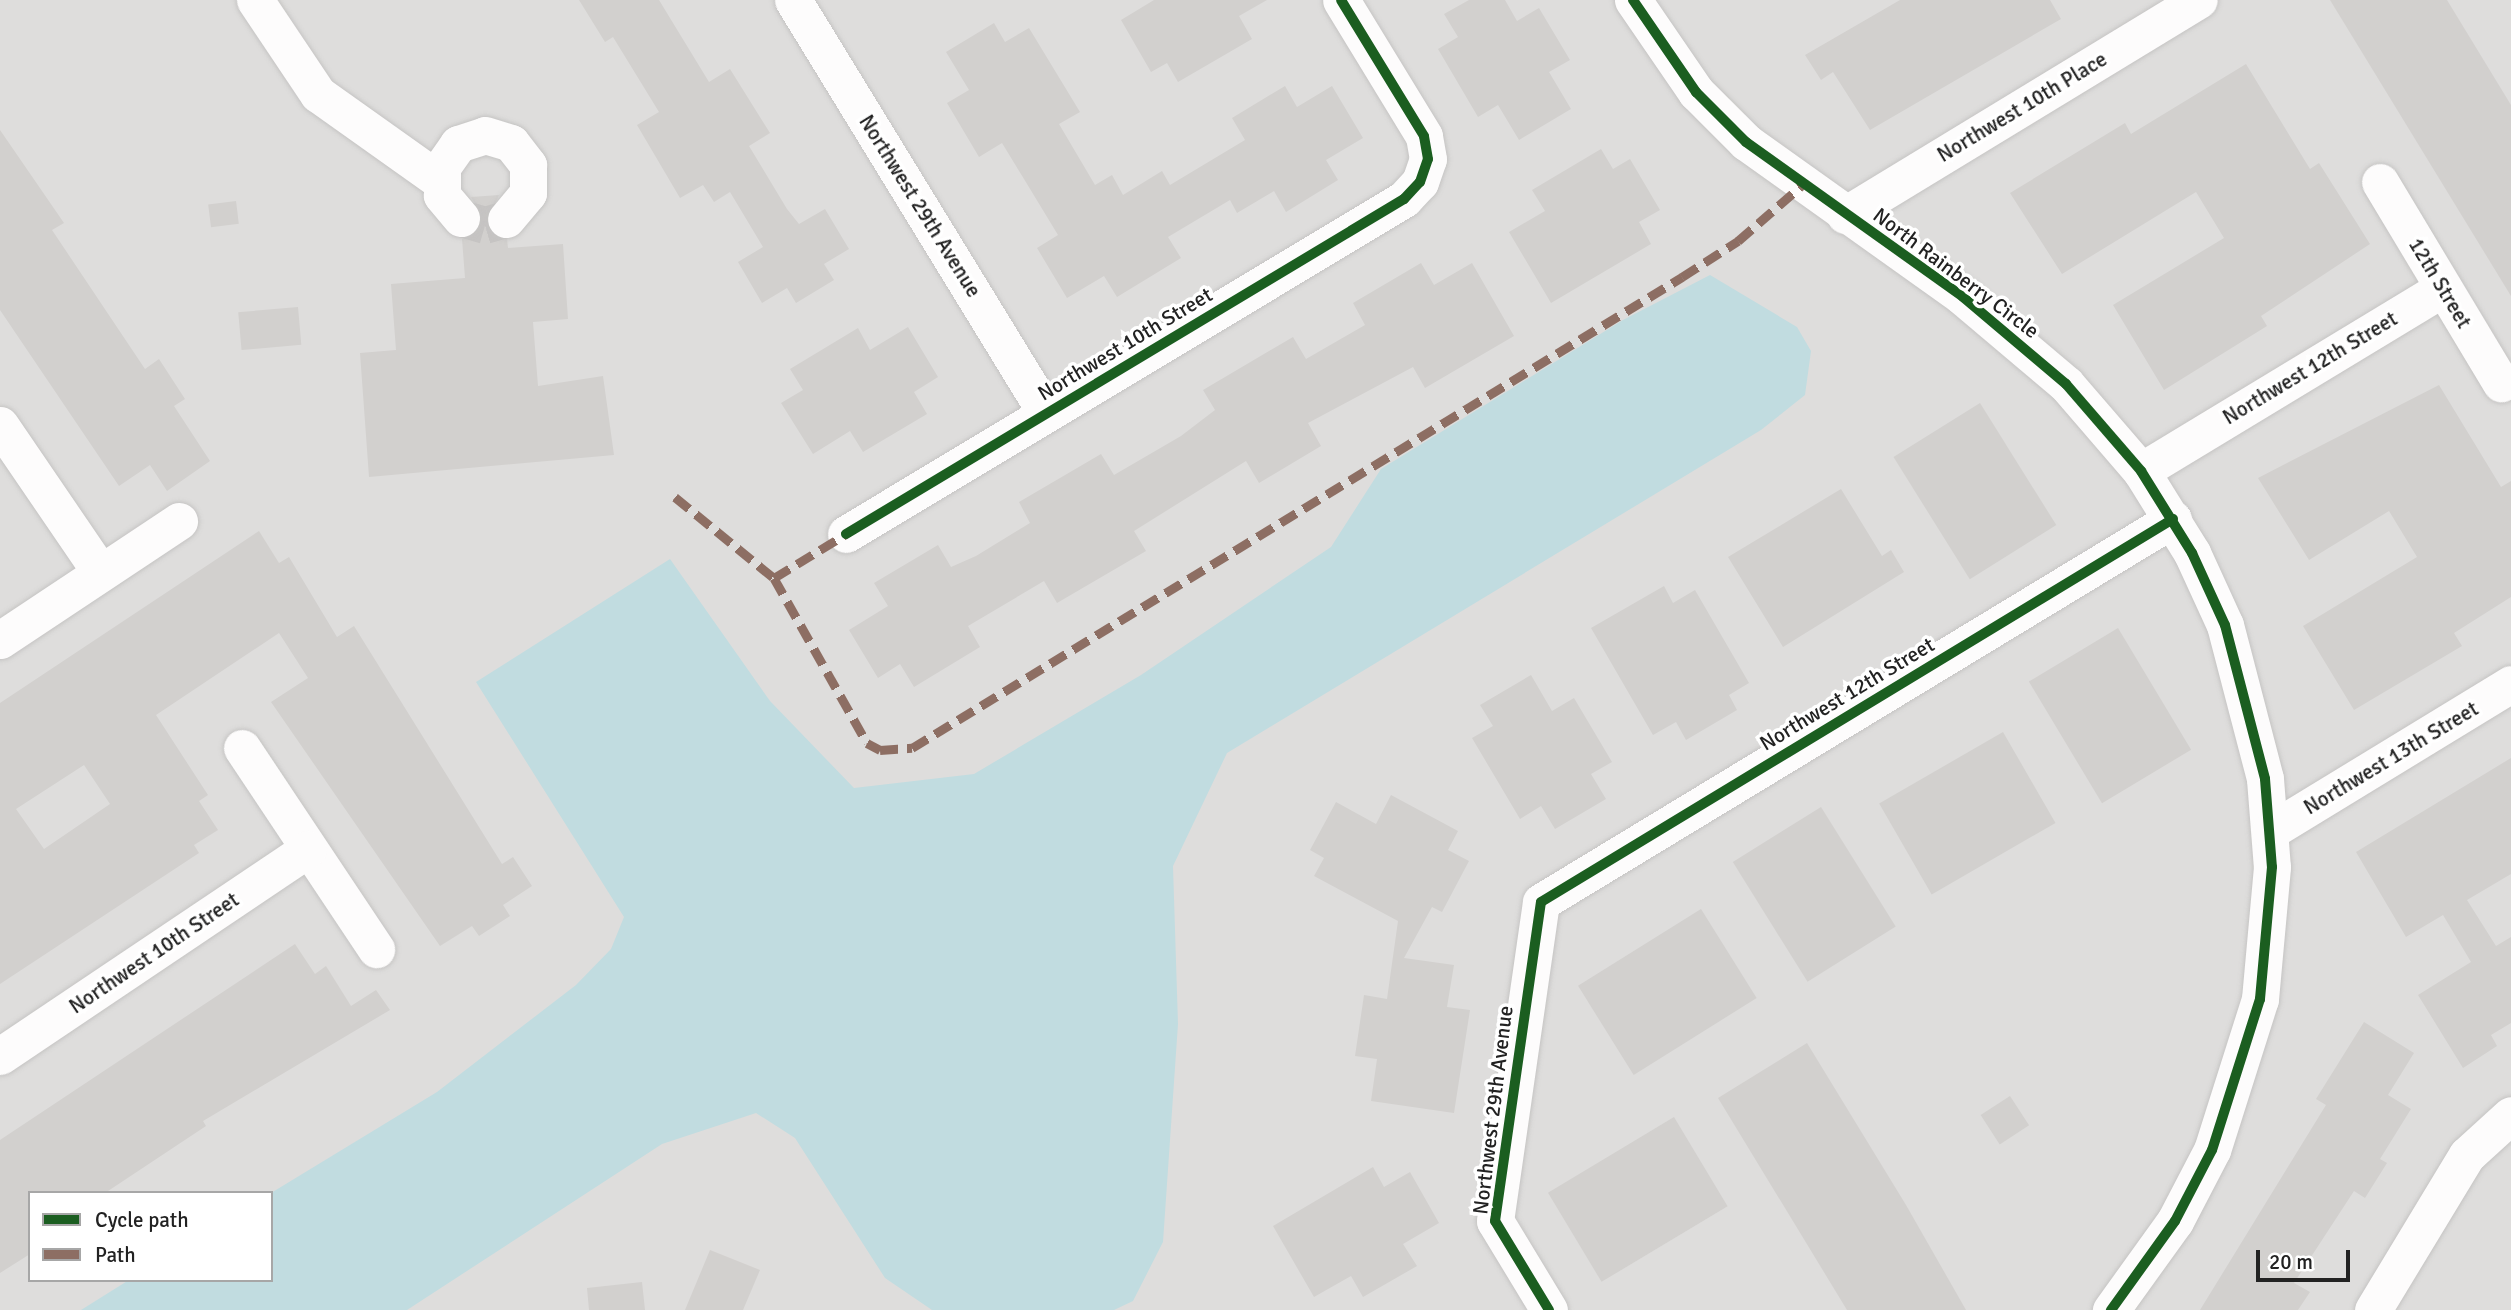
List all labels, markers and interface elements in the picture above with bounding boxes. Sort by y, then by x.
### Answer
street label: Northwest 10th Place [1933,46,2111,168]
street label: Northwest 29th Avenue [854,110,986,302]
street label: North Rainberry Circle [1868,202,2044,344]
street label: 12th Street [2403,233,2477,333]
street label: Northwest 10th Street [1033,282,1217,406]
street label: Northwest 12th Street [2218,306,2402,430]
street label: Northwest 12th Street [1755,632,1939,756]
street label: Northwest 13th Street [2299,696,2483,820]
street label: Northwest 10th Street [64,887,244,1019]
street label: Northwest 29th Avenue [1468,1004,1518,1216]
legend [28,1191,273,1282]
text: Cycle path [95,1207,189,1233]
scale bar [2259,1236,2354,1280]
text: Path [95,1242,136,1268]
text: 20 m [2269,1249,2313,1275]

